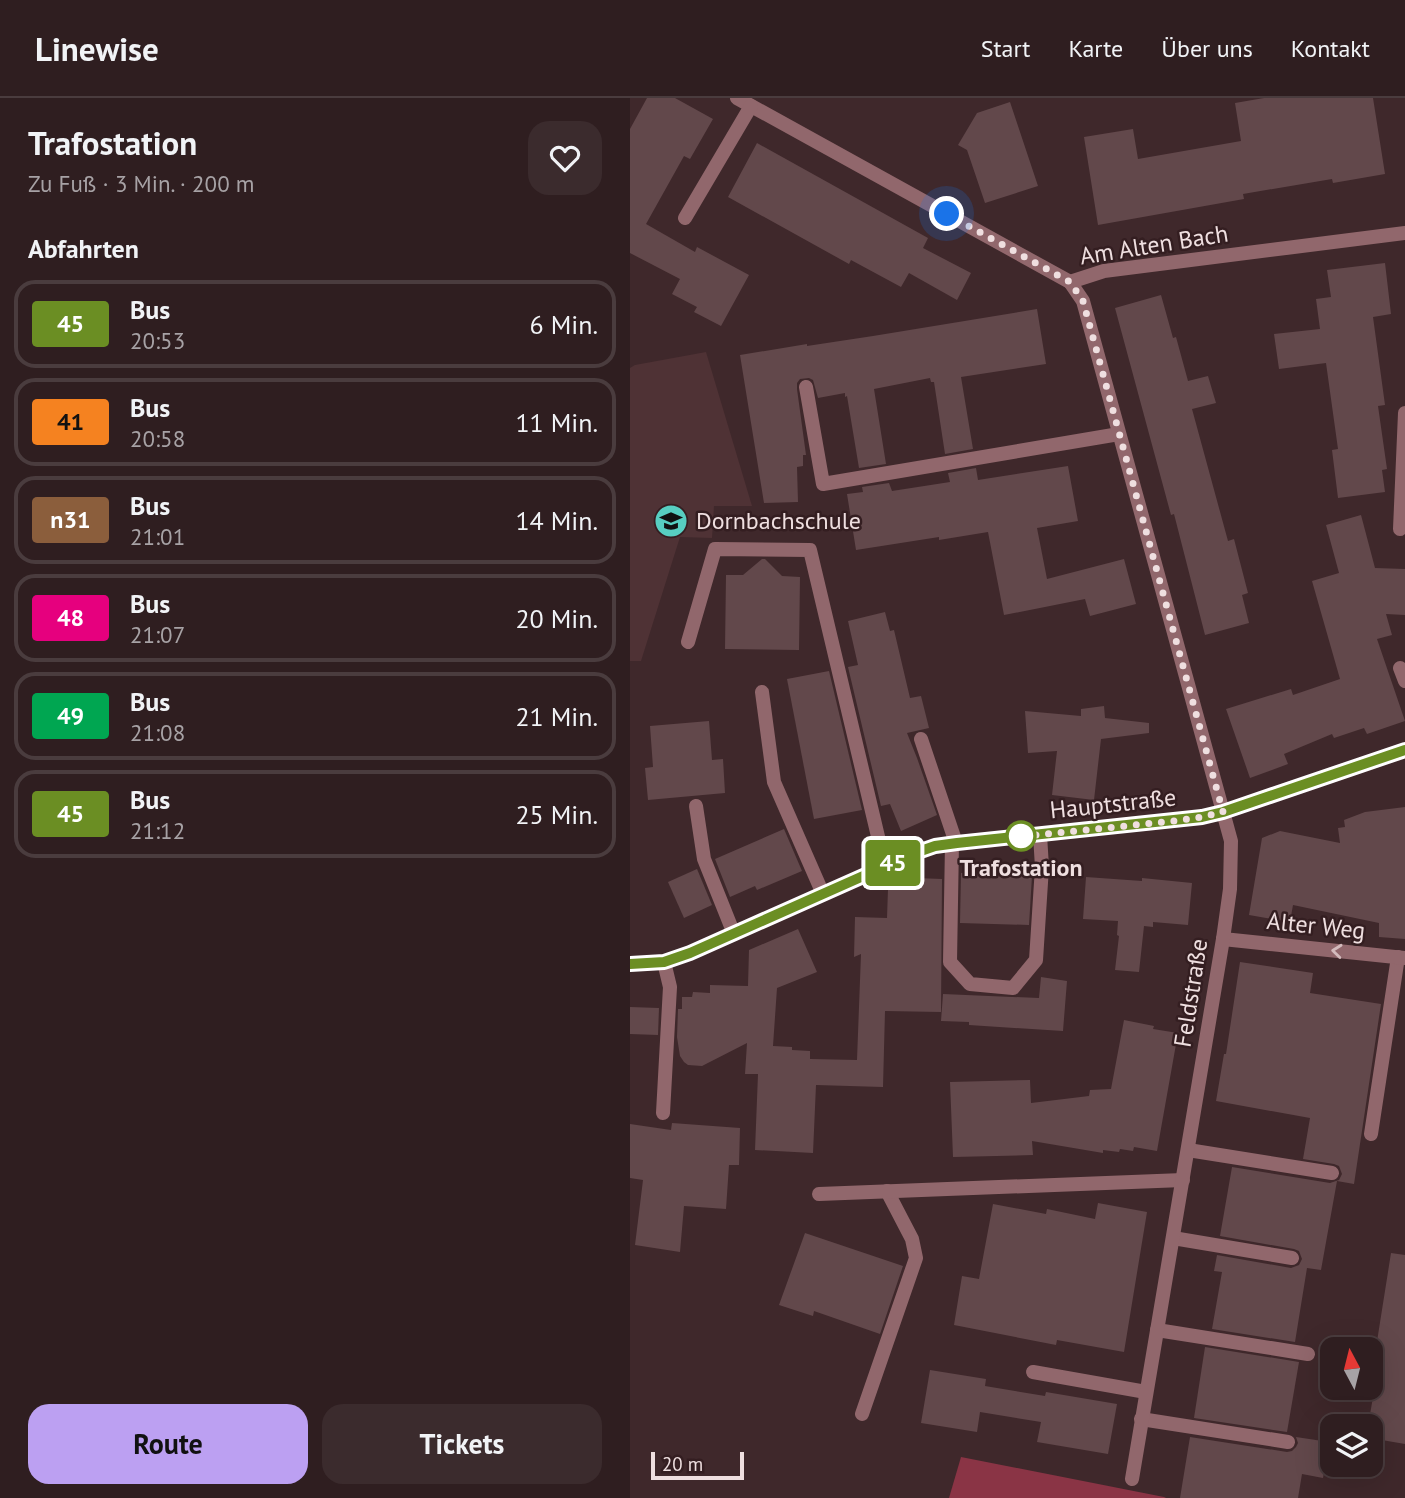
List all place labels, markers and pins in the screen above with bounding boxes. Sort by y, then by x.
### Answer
school or university icon: Dornbachschule [652,502,690,540]
place label: Dornbachschule [696,505,861,536]
marker: Trafostation [1006,821,1036,851]
place label: Trafostation [959,852,1083,883]

